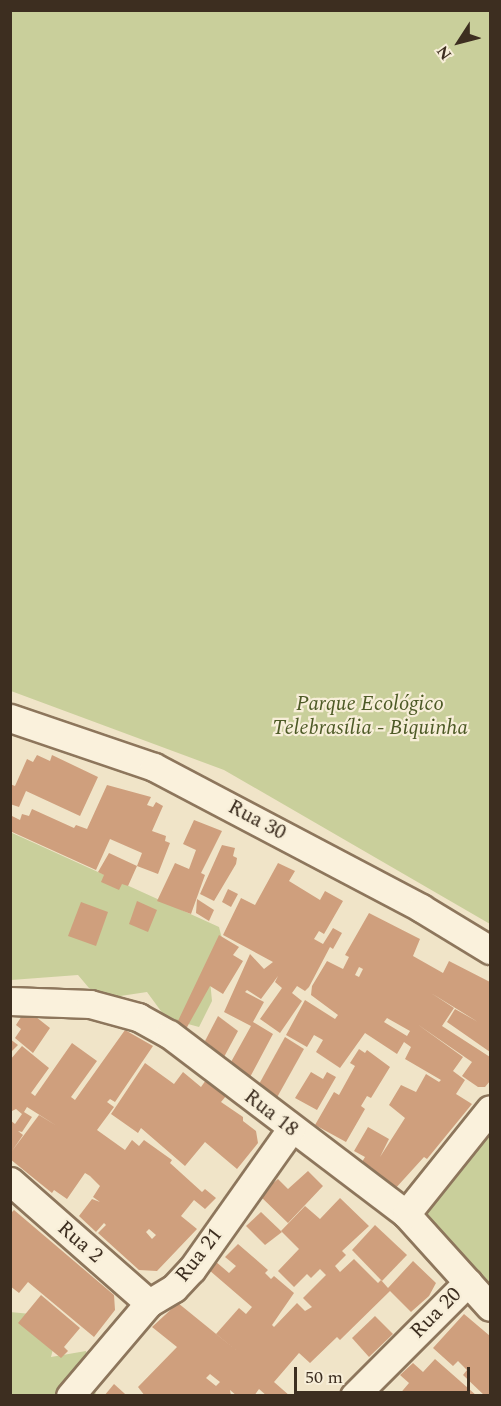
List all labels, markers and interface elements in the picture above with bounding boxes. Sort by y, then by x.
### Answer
north arrow [429,12,489,72]
text: N [431,40,458,65]
park label: Parque Ecológico Telebrasília - Biquinha [272,691,468,741]
street label: Rua 30 [224,794,290,846]
street label: Rua 18 [239,1084,303,1142]
street label: Rua 2 [52,1216,108,1268]
street label: Rua 21 [170,1223,228,1287]
street label: Rua 20 [405,1282,467,1344]
scale bar [297,1355,472,1393]
text: 50 m [305,1364,343,1391]

